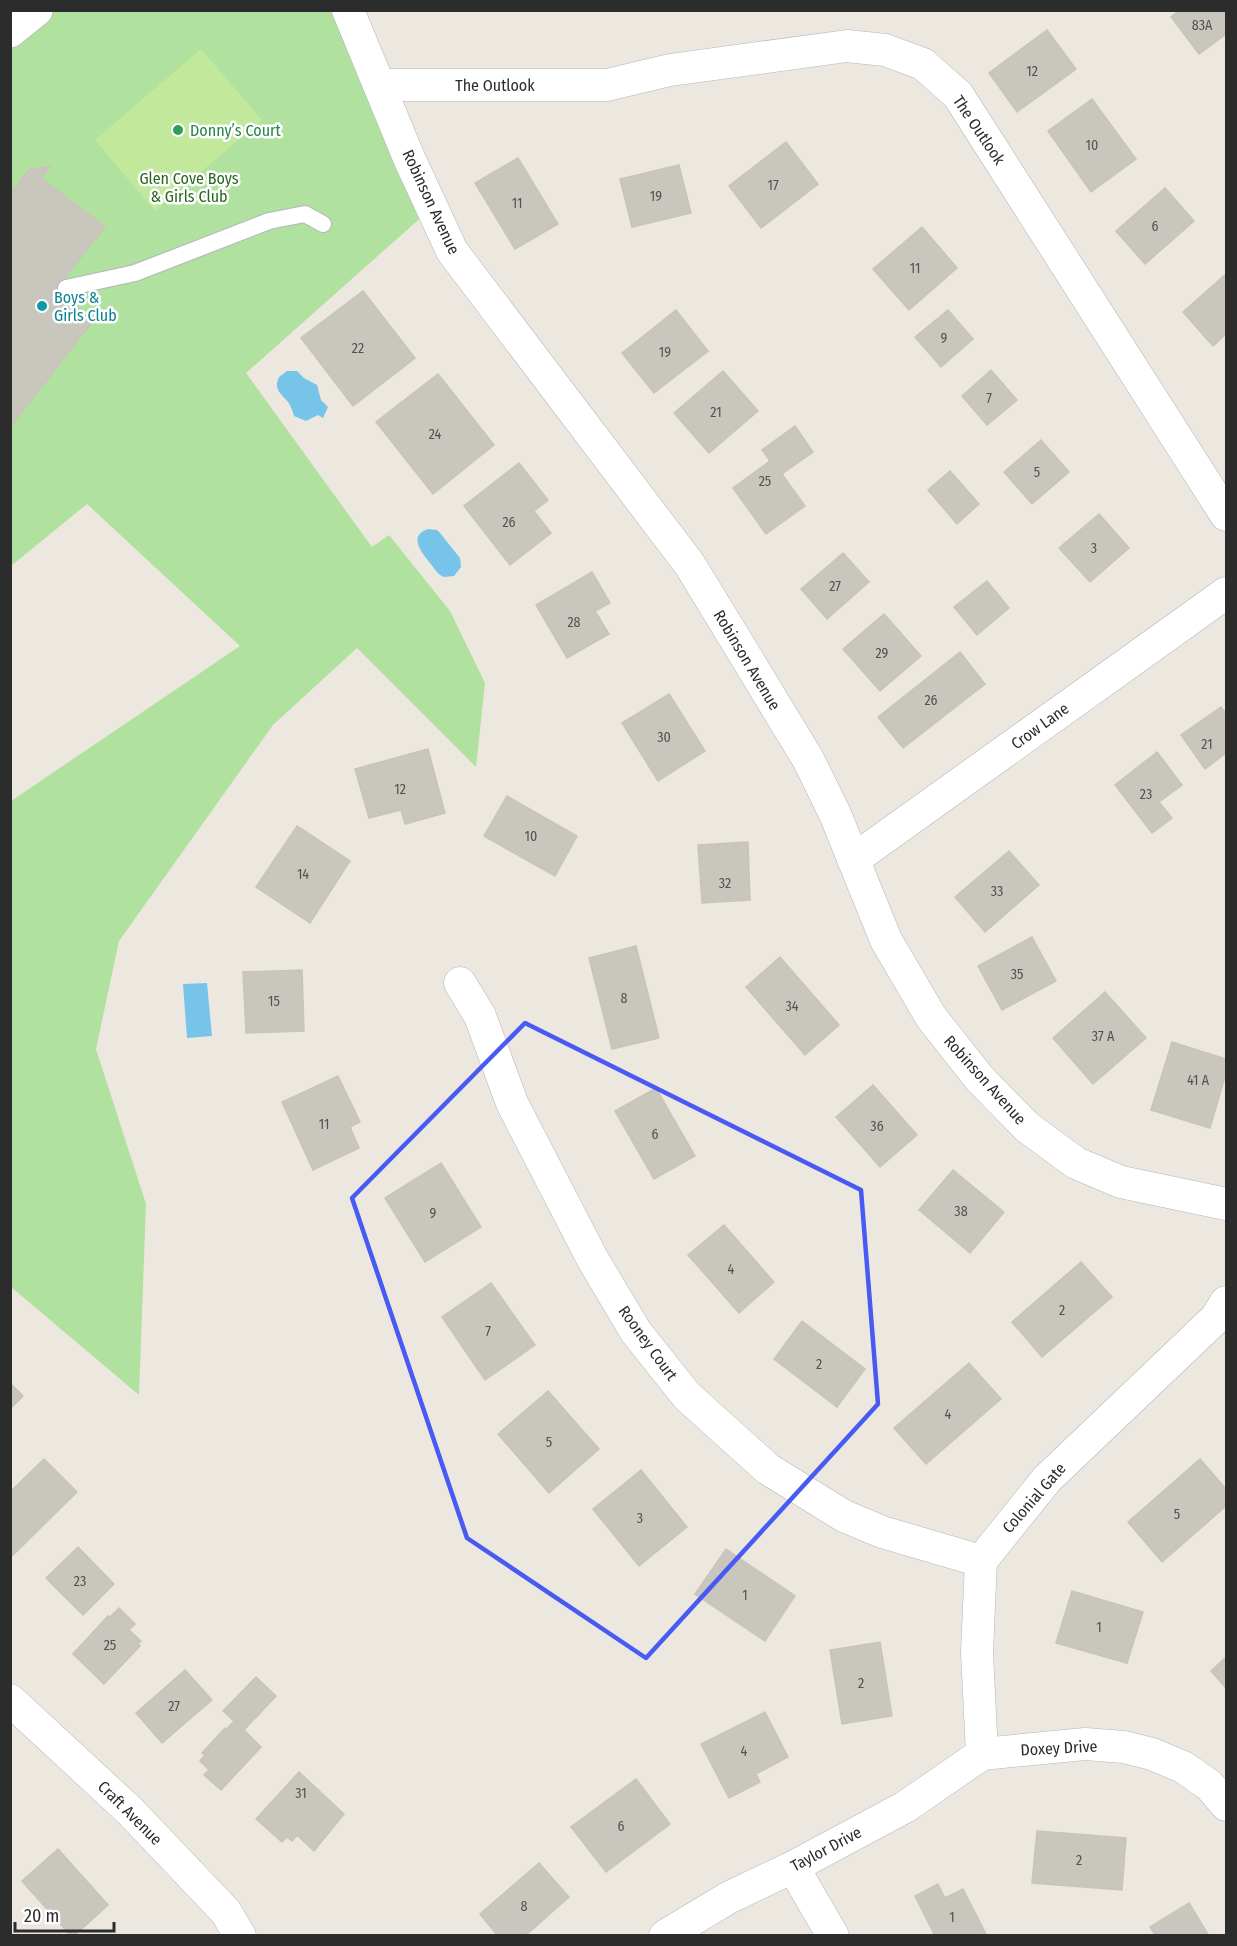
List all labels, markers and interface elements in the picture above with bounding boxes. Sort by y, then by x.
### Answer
house number: 83A [1192,17,1213,34]
house number: 12 [1026,63,1038,80]
street label: The Outlook [455,76,535,95]
street label: The Outlook [949,92,1009,169]
place label: Donny’s Court [190,121,282,140]
marker: Donny’s Court [171,123,185,137]
house number: 10 [1086,137,1098,154]
street label: Robinson Avenue [398,147,464,257]
park label: Glen Cove Boys & Girls Club [139,169,239,206]
house number: 17 [767,177,779,194]
house number: 19 [650,188,662,205]
house number: 11 [512,195,522,212]
house number: 6 [1152,218,1159,235]
house number: 11 [910,260,920,277]
place label: Boys & Girls Club [54,288,117,325]
marker: Boys & Girls Club [35,299,49,313]
house number: 9 [941,330,948,347]
house number: 22 [352,340,364,357]
house number: 19 [659,344,671,361]
house number: 7 [986,390,992,407]
house number: 21 [710,404,722,421]
house number: 24 [429,426,442,443]
house number: 5 [1034,464,1040,481]
house number: 25 [759,473,771,490]
house number: 26 [502,514,516,531]
house number: 3 [1091,540,1097,557]
house number: 27 [829,578,841,595]
street label: Robinson Avenue [710,607,784,714]
house number: 28 [567,614,581,631]
house number: 29 [876,645,889,662]
house number: 26 [924,692,938,709]
street label: Crow Lane [1007,699,1073,753]
house number: 30 [657,729,671,746]
house number: 21 [1201,736,1213,753]
house number: 12 [394,781,406,798]
house number: 23 [1140,786,1152,803]
house number: 10 [525,828,537,845]
house number: 14 [297,866,309,883]
house number: 32 [719,875,731,892]
house number: 33 [991,883,1003,900]
house number: 35 [1011,966,1023,983]
house number: 8 [621,990,628,1007]
house number: 15 [268,993,280,1010]
house number: 34 [785,998,799,1015]
house number: 37 A [1092,1028,1115,1045]
street label: Robinson Avenue [940,1032,1030,1129]
house number: 41 A [1187,1072,1210,1089]
house number: 11 [319,1116,329,1133]
house number: 36 [870,1118,884,1135]
house number: 6 [652,1126,659,1143]
house number: 38 [954,1203,968,1220]
house number: 9 [430,1205,437,1222]
house number: 4 [728,1261,735,1278]
street label: Rooney Court [614,1302,682,1385]
house number: 2 [1059,1302,1065,1319]
house number: 7 [485,1323,491,1340]
house number: 2 [816,1356,822,1373]
house number: 4 [945,1406,952,1423]
house number: 5 [546,1434,552,1451]
street label: Colonial Gate [998,1459,1070,1537]
house number: 5 [1174,1506,1180,1523]
house number: 3 [637,1510,643,1527]
house number: 23 [74,1573,86,1590]
house number: 1 [742,1587,748,1604]
house number: 1 [1096,1619,1102,1636]
house number: 25 [104,1637,116,1654]
house number: 2 [858,1675,864,1692]
house number: 27 [168,1698,180,1715]
street label: Doxey Drive [1020,1736,1098,1760]
house number: 4 [741,1743,748,1760]
street label: Craft Avenue [94,1777,166,1849]
house number: 31 [295,1785,307,1802]
house number: 6 [618,1818,625,1835]
street label: Taylor Drive [787,1822,865,1875]
house number: 2 [1076,1852,1082,1869]
scale bar [15,1895,114,1933]
house number: 8 [521,1898,528,1915]
text: 20 m [24,1905,59,1927]
house number: 1 [949,1909,955,1926]

